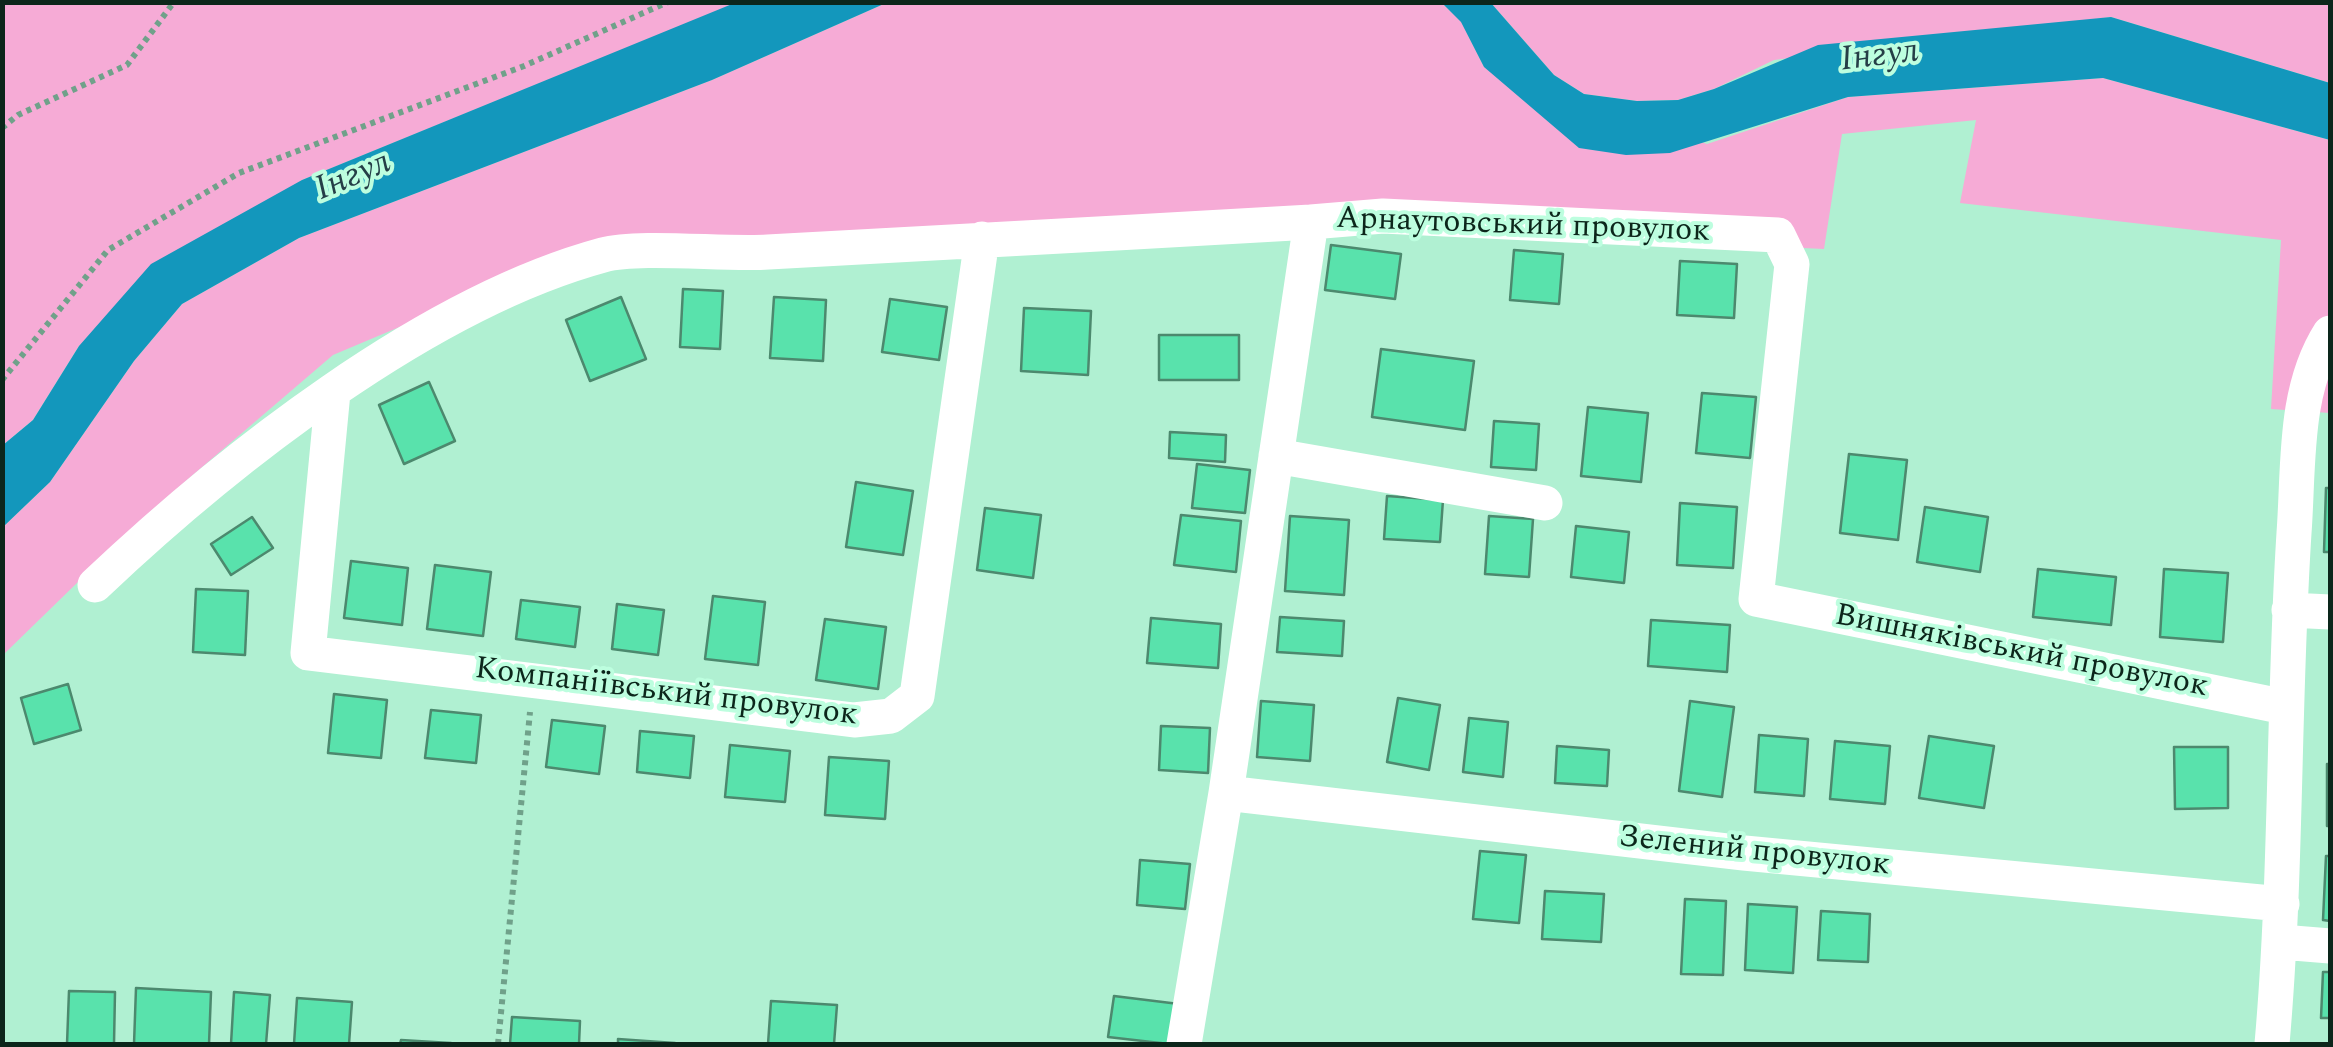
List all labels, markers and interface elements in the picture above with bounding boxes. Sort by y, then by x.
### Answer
water label: Інгул [1839,32,1921,84]
water label: Інгул [310,143,398,213]
street label: Арнаутовський провулок [1335,201,1711,253]
street label: Вишняківський провулок [1831,598,2211,708]
street label: Компаніївський провулок [472,651,860,737]
street label: Зелений провулок [1616,820,1892,886]

